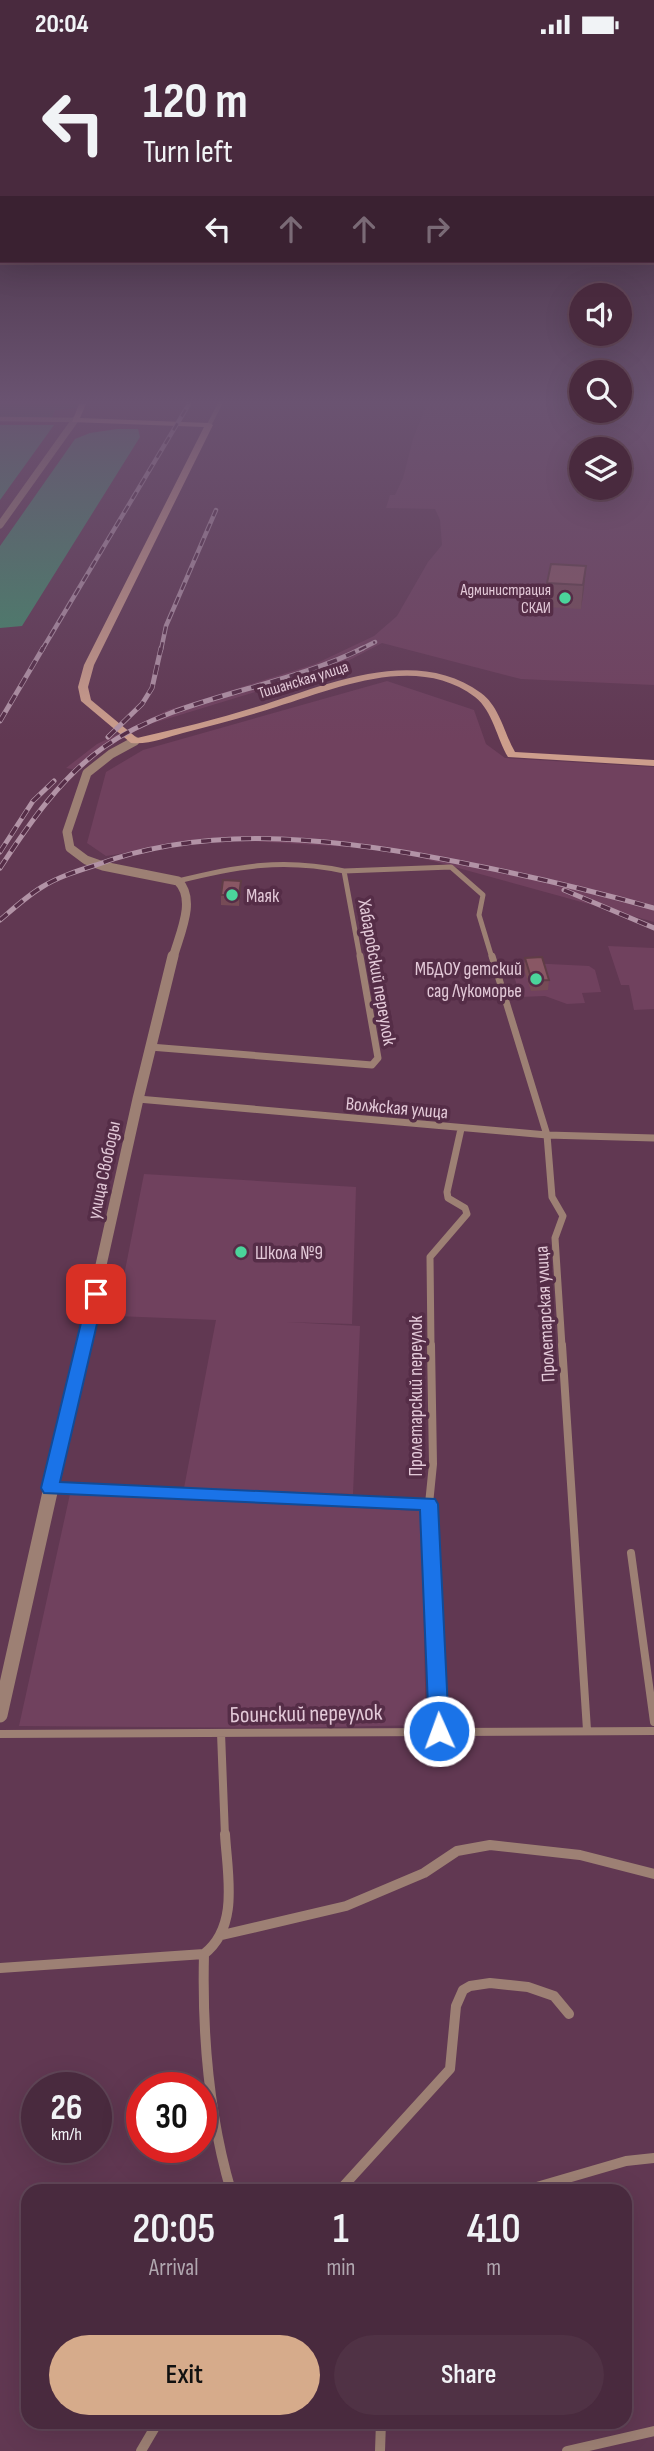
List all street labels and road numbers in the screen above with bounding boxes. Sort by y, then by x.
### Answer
street label: Тишанская улица [256,658,351,703]
street label: Хабаровский переулок [352,896,401,1048]
street label: Волжская улица [345,1093,449,1124]
street label: улица Свободы [83,1119,126,1221]
street label: Пролетарская улица [530,1245,561,1383]
street label: Пролетарский переулок [405,1315,428,1477]
street label: Боинский переулок [229,1699,383,1729]

